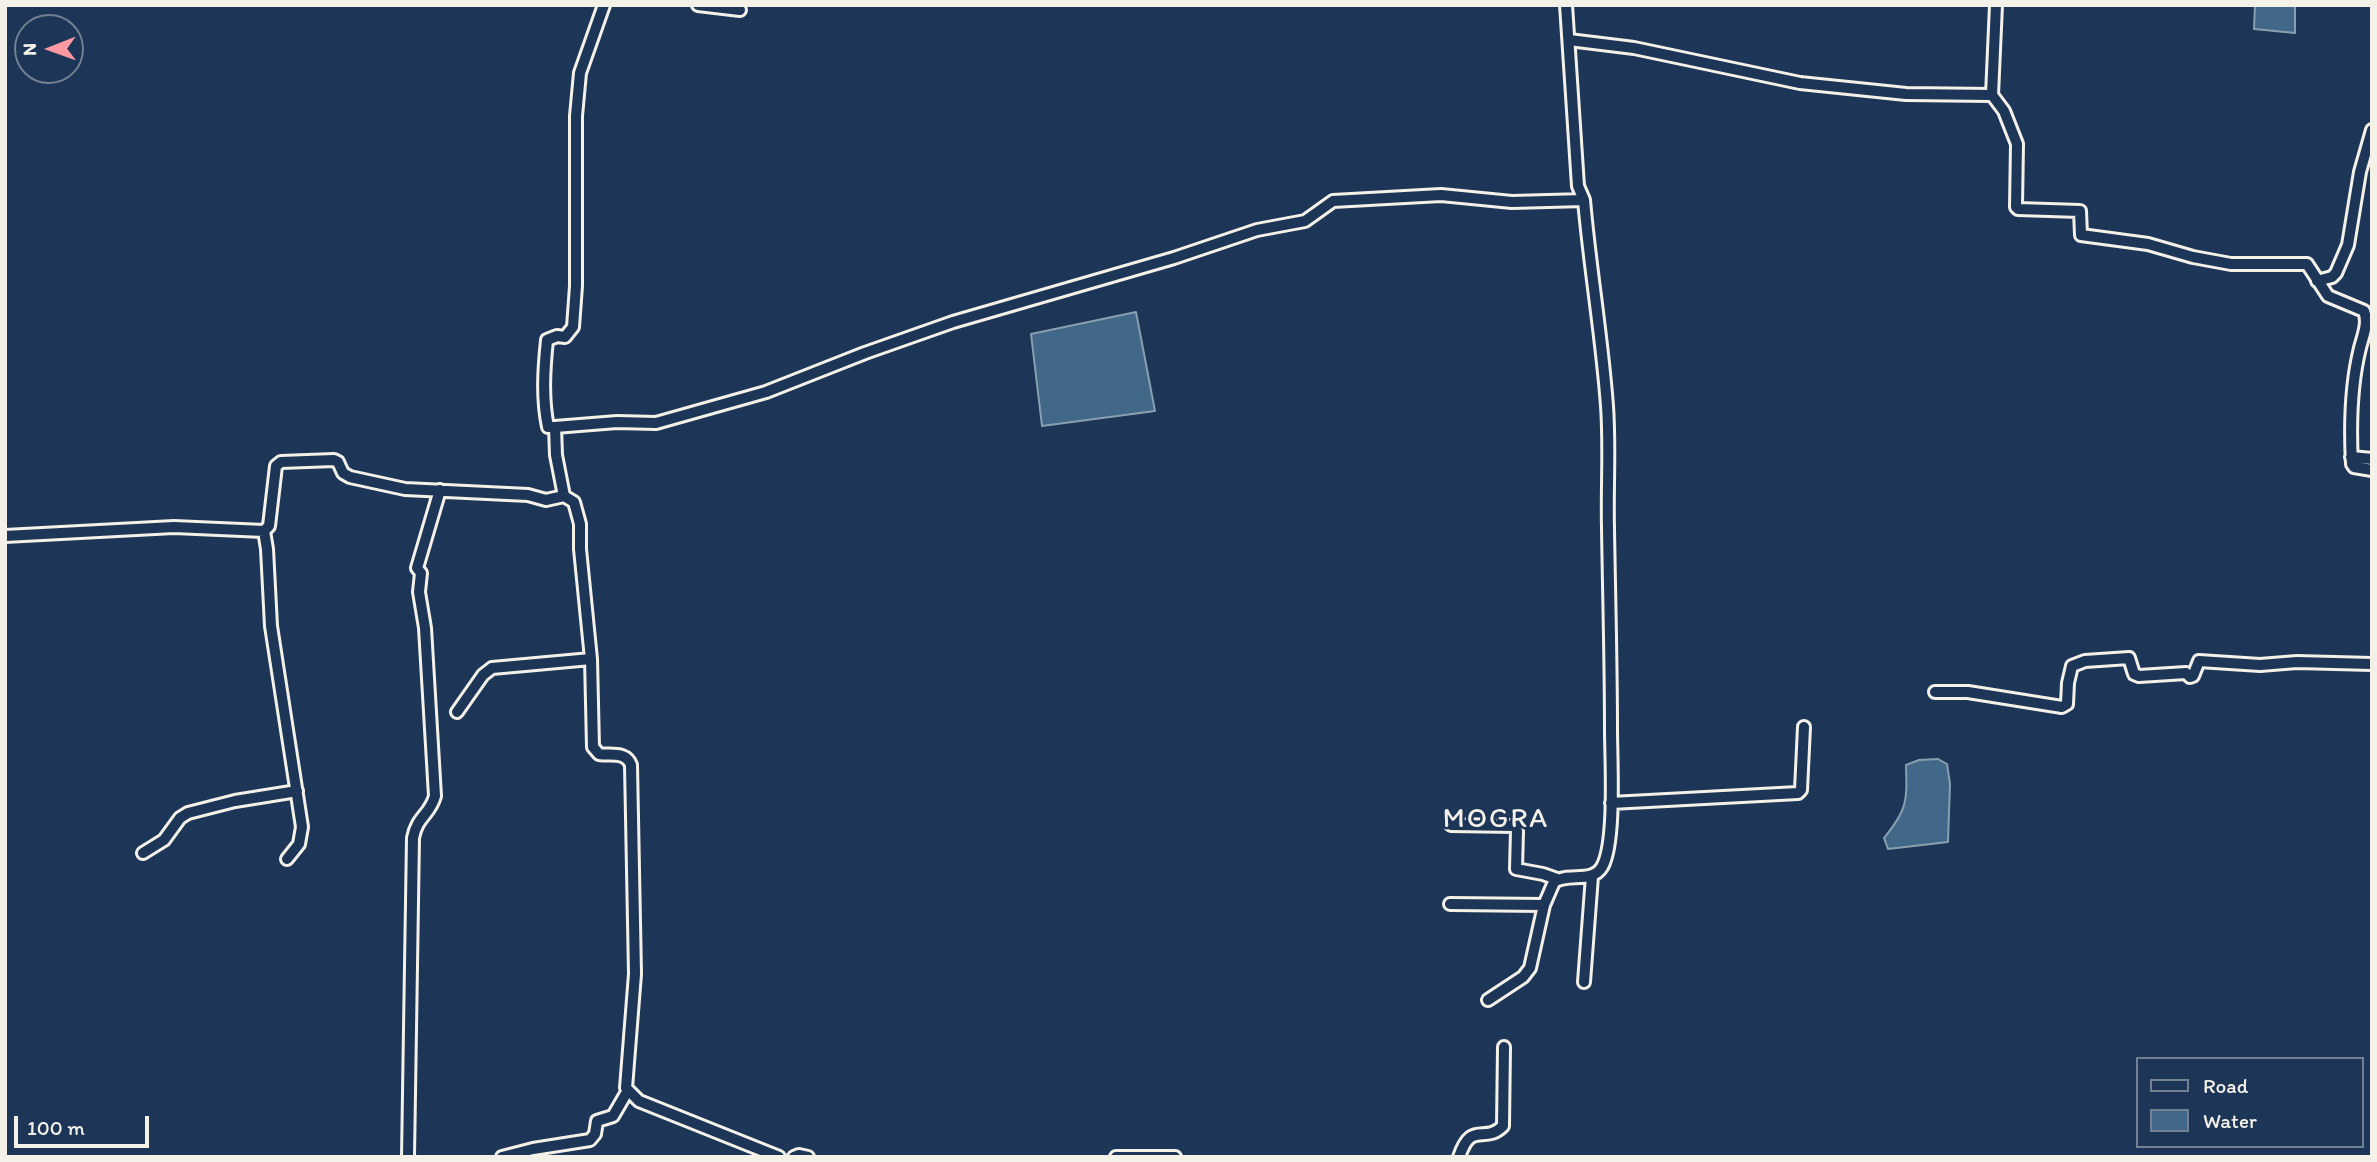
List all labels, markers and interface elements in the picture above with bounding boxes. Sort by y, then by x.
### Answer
north arrow [14,14,84,84]
text: N [18,43,41,56]
district label: MOGRA [1443,803,1549,837]
legend [2136,1057,2363,1148]
text: Road [2203,1073,2248,1098]
scale bar [18,1102,152,1146]
text: Water [2203,1108,2257,1133]
text: 100 m [27,1115,85,1140]

